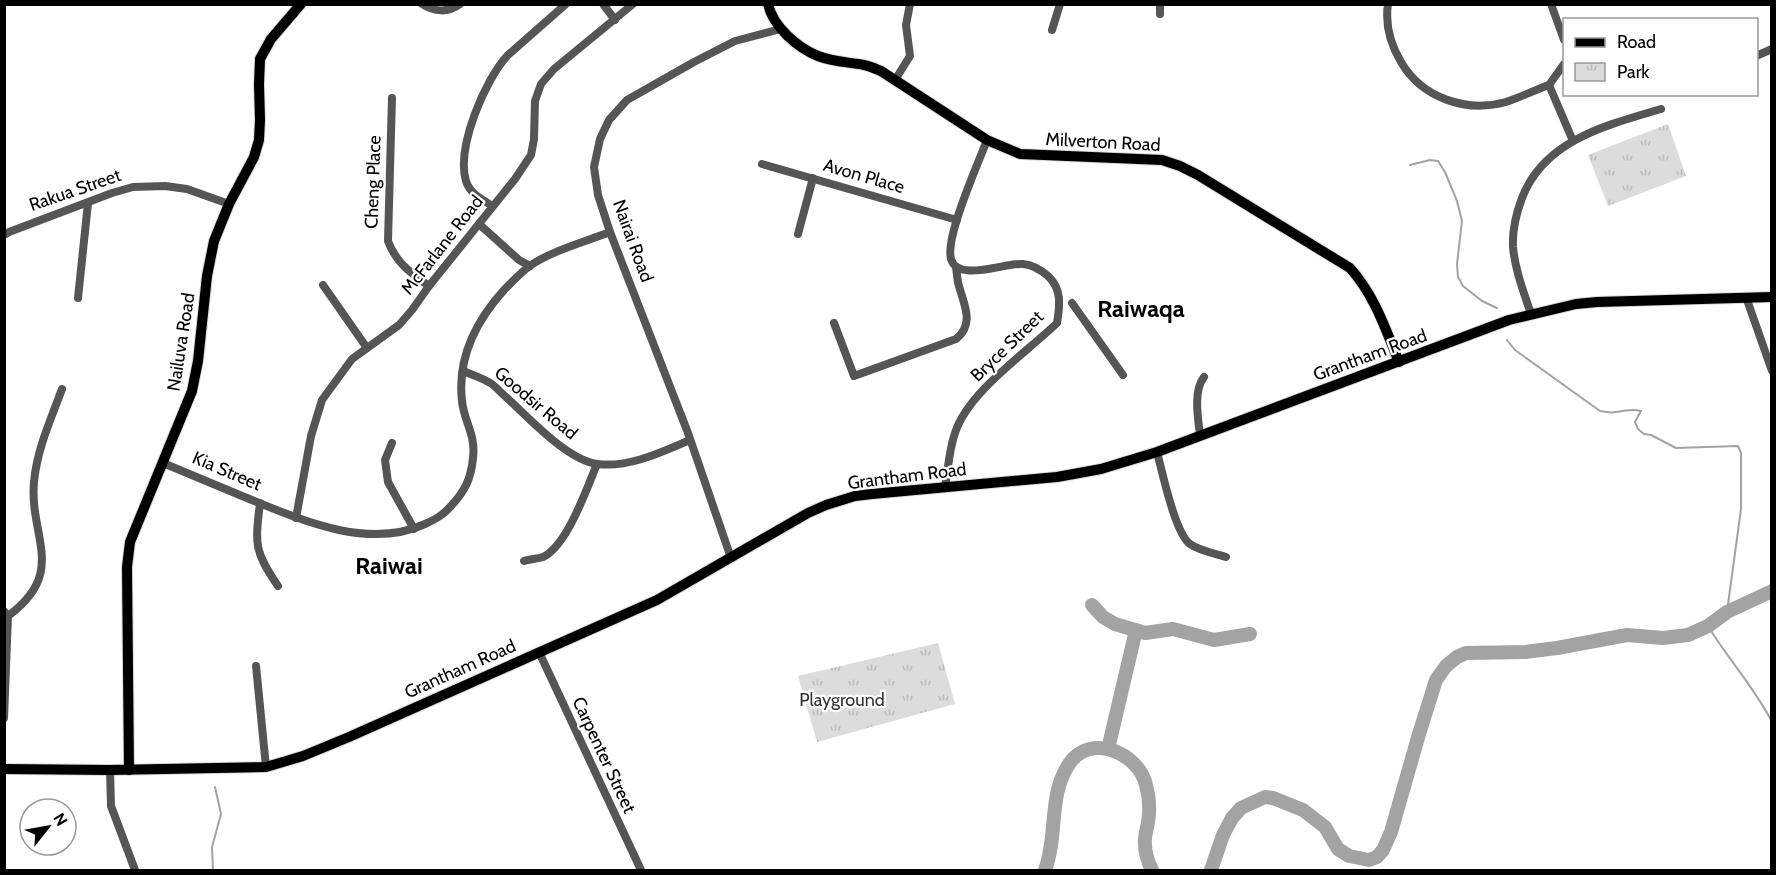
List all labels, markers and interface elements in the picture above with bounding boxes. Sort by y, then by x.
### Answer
legend [1563,18,1758,96]
text: Road [1617,31,1656,53]
text: Park [1617,61,1650,83]
street label: Milverton Road [1045,128,1161,156]
street label: Cheng Place [360,135,386,229]
street label: Avon Place [821,154,907,198]
street label: Rakua Street [26,164,124,216]
street label: McFarlane Road [396,191,488,299]
street label: Nairai Road [608,197,658,285]
street label: Nailuva Road [162,291,200,393]
district label: Raiwaqa [1097,294,1185,323]
street label: Bryce Street [966,306,1048,386]
street label: Grantham Road [1310,324,1430,386]
street label: Goodsir Road [490,362,582,444]
street label: Kia Street [189,447,265,495]
street label: Grantham Road [846,458,968,494]
district label: Raiwai [355,551,423,580]
street label: Grantham Road [401,635,519,703]
park label: Playground [799,689,885,711]
street label: Carpenter Street [567,693,641,817]
north arrow [18,797,78,857]
text: N [49,810,71,829]

